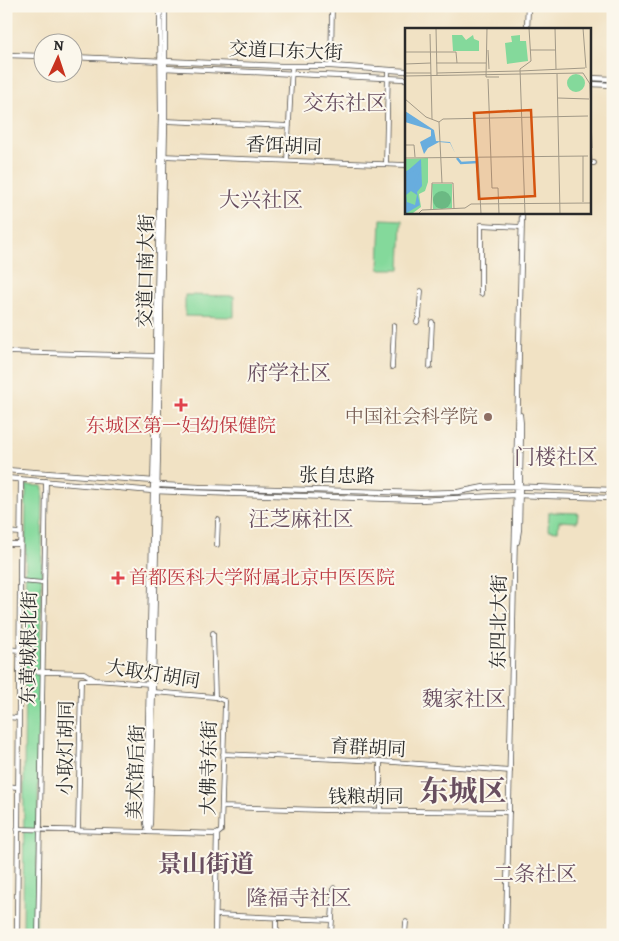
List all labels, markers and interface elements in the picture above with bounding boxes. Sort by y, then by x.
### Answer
inset map [405,28,592,214]
north arrow [32,32,82,82]
text: N [53,36,64,55]
street label: 交道口东大街 [229,36,343,66]
district label: 交东社区 [303,89,387,117]
street label: 香饵胡同 [246,132,322,160]
district label: 大兴社区 [219,186,303,214]
street label: 交道口南大街 [132,214,160,328]
district label: 府学社区 [247,359,331,387]
marker: 东城区第一妇幼保健院 [174,398,188,412]
place label: 中国社会科学院 [345,404,478,430]
marker: 中国社会科学院 [482,411,494,423]
place label: 东城区第一妇幼保健院 [86,413,276,439]
district label: 门楼社区 [514,443,598,471]
street label: 张自忠路 [299,462,375,490]
district label: 汪芝麻社区 [249,505,354,533]
place label: 首都医科大学附属北京中医医院 [129,565,395,591]
marker: 首都医科大学附属北京中医医院 [111,571,125,585]
street label: 东四北大街 [485,574,513,670]
street label: 东黄城根北街 [15,591,43,705]
street label: 大取灯胡同 [104,654,202,694]
district label: 魏家社区 [422,685,506,713]
street label: 小取灯胡同 [52,700,80,796]
street label: 大佛寺东街 [195,720,223,816]
street label: 美术馆后街 [121,724,151,820]
street label: 育群胡同 [329,733,407,763]
district label: 东城区 [419,772,507,811]
street label: 钱粮胡同 [328,784,404,810]
district label: 景山街道 [158,848,254,880]
district label: 二条社区 [493,860,577,888]
district label: 隆福寺社区 [247,884,352,912]

